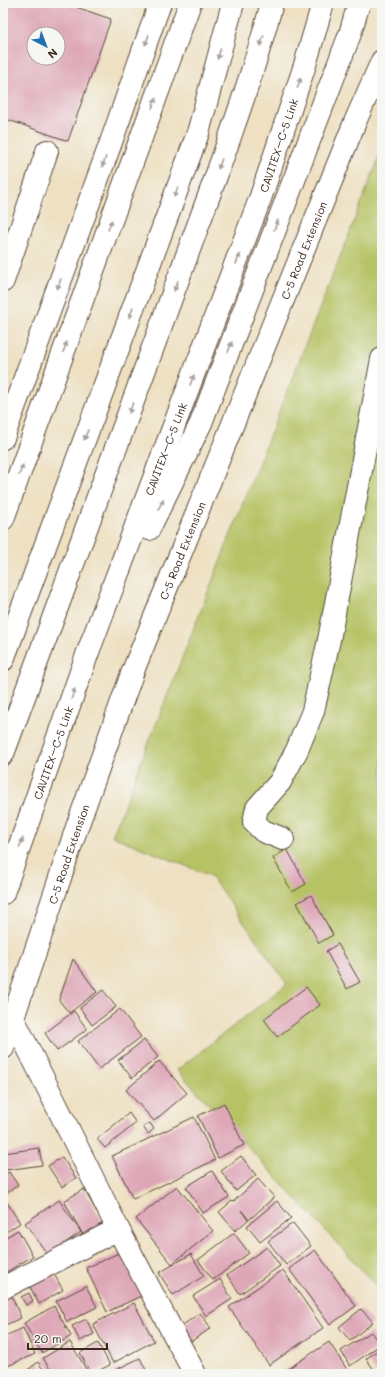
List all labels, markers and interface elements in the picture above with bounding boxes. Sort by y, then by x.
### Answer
north arrow [26,26,66,66]
one-way arrow [144,34,150,46]
one-way arrow [259,35,265,47]
text: N [45,45,61,62]
one-way arrow [216,48,222,60]
one-way arrow [296,77,302,89]
street label: CAVITEX–C-5 Link [255,96,301,194]
one-way arrow [151,97,157,109]
one-way arrow [100,157,106,169]
one-way arrow [217,158,223,170]
one-way arrow [173,186,179,198]
street label: C-5 Road Extension [277,199,330,301]
one-way arrow [107,219,113,231]
one-way arrow [274,219,280,231]
one-way arrow [235,252,241,264]
one-way arrow [56,279,62,291]
one-way arrow [172,280,178,292]
one-way arrow [128,308,134,320]
one-way arrow [228,340,234,352]
one-way arrow [63,341,69,353]
one-way arrow [189,374,195,386]
street label: CAVITEX–C-5 Link [141,400,190,497]
one-way arrow [127,402,133,414]
one-way arrow [82,430,88,442]
one-way arrow [18,463,24,475]
one-way arrow [158,498,164,510]
street label: C-5 Road Extension [155,499,208,602]
one-way arrow [70,687,76,699]
street label: CAVITEX–C-5 Link [29,704,76,801]
street label: C-5 Road Extension [44,802,92,906]
one-way arrow [18,836,24,848]
scale bar [28,1325,107,1351]
text: 20 m [34,1330,62,1346]

